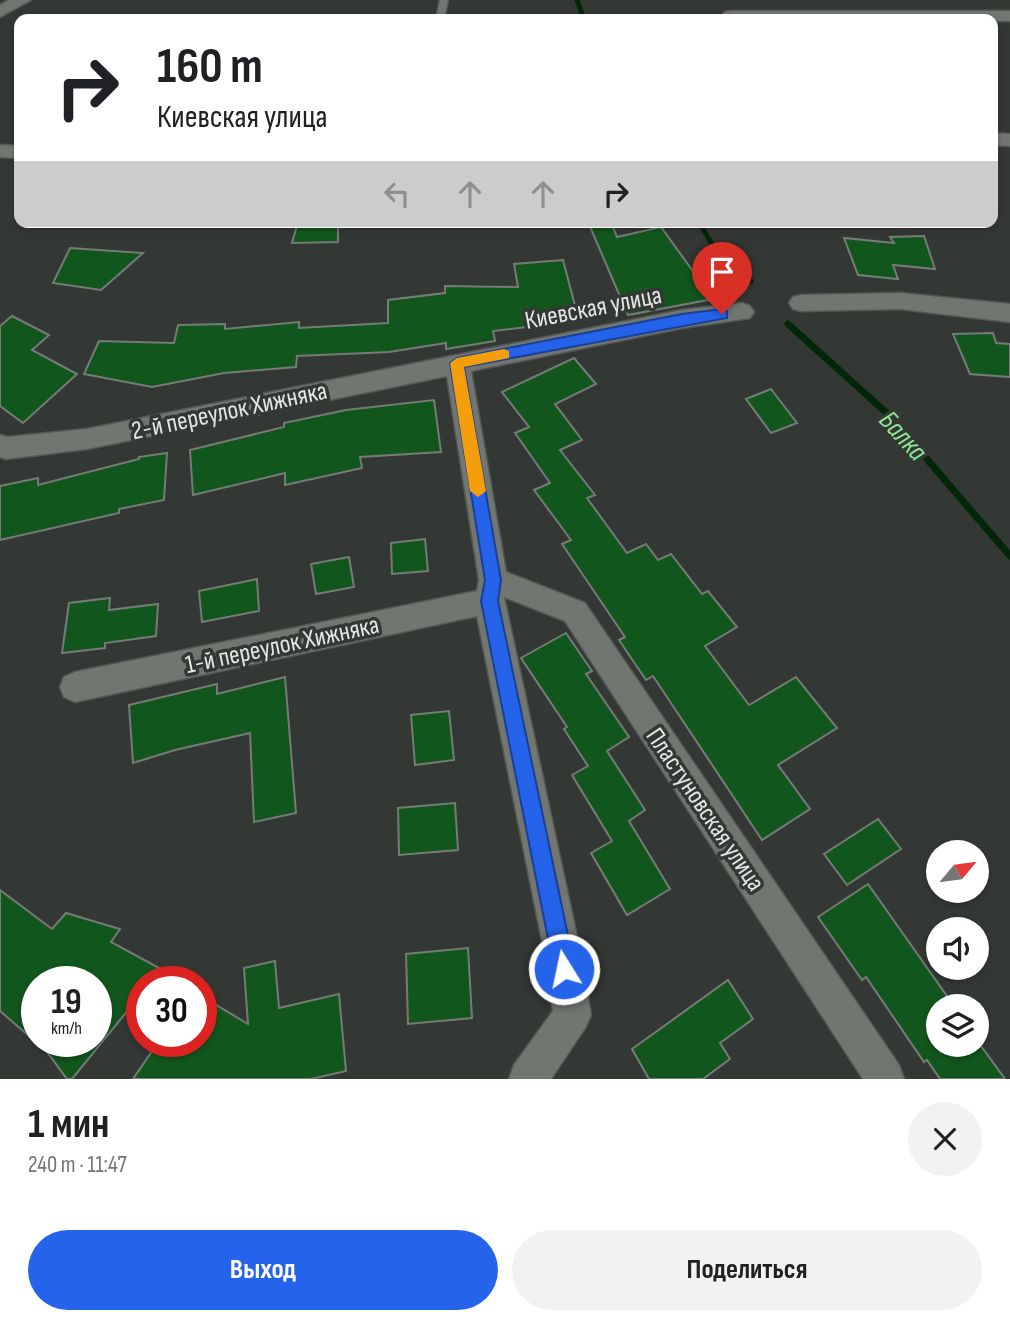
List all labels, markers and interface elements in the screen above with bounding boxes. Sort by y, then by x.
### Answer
text: 160 m [157,38,263,97]
icon: right [42,42,133,133]
text: Киевская улица [157,98,328,137]
icon: left [378,175,416,213]
icon: ahead [451,175,489,213]
icon: ahead [524,175,562,213]
icon: right [597,175,635,213]
pin [692,242,752,314]
icon: arrive [703,253,741,291]
street label: Киевская улица [522,280,664,337]
street label: 2-й переулок Хижняка [129,376,330,447]
water label: Балка [872,404,934,468]
street label: 1-й переулок Хижняка [183,610,382,681]
street label: Пластуновская улица [639,722,771,897]
north arrow [926,840,989,903]
map controls [926,840,989,1057]
button: sound [926,917,989,980]
position arrow [527,932,601,1006]
speed limit sign: 30 [126,966,217,1057]
text: 19 [51,981,82,1024]
button: layers [926,994,989,1057]
text: km/h [51,1018,82,1039]
text: 1 мин [28,1099,109,1150]
button: close [908,1102,982,1176]
text: 240 m · 11:47 [28,1151,127,1179]
button: Выход [28,1230,498,1310]
button: Поделиться [512,1230,982,1310]

